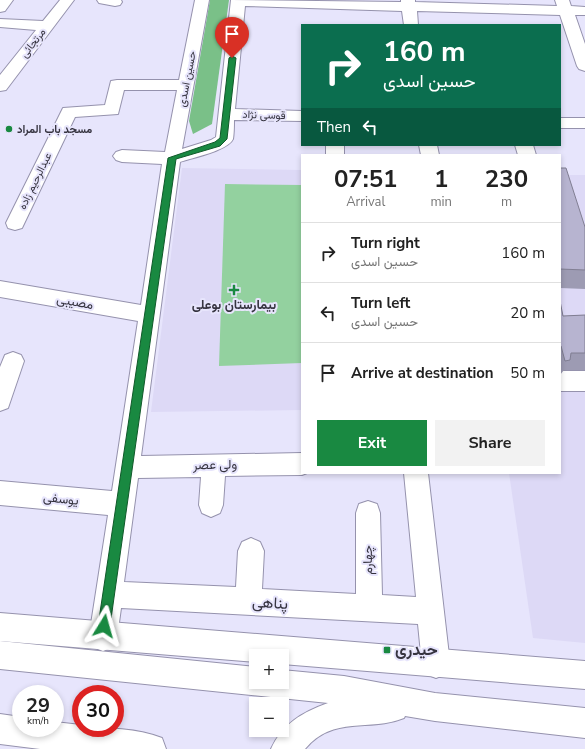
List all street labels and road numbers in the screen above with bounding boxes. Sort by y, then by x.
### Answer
street label: مرتجائی [17,25,49,61]
street label: حسین اسدی [174,50,200,108]
street label: قوسی نژاد [242,107,286,123]
street label: عبدالرحیم زاده [15,150,55,212]
street label: مصیبی [55,290,95,314]
street label: ولی عصر [192,456,238,474]
street label: یوسفی [42,488,80,510]
street label: چهارم [359,545,377,575]
street label: پناهی [251,591,289,615]

